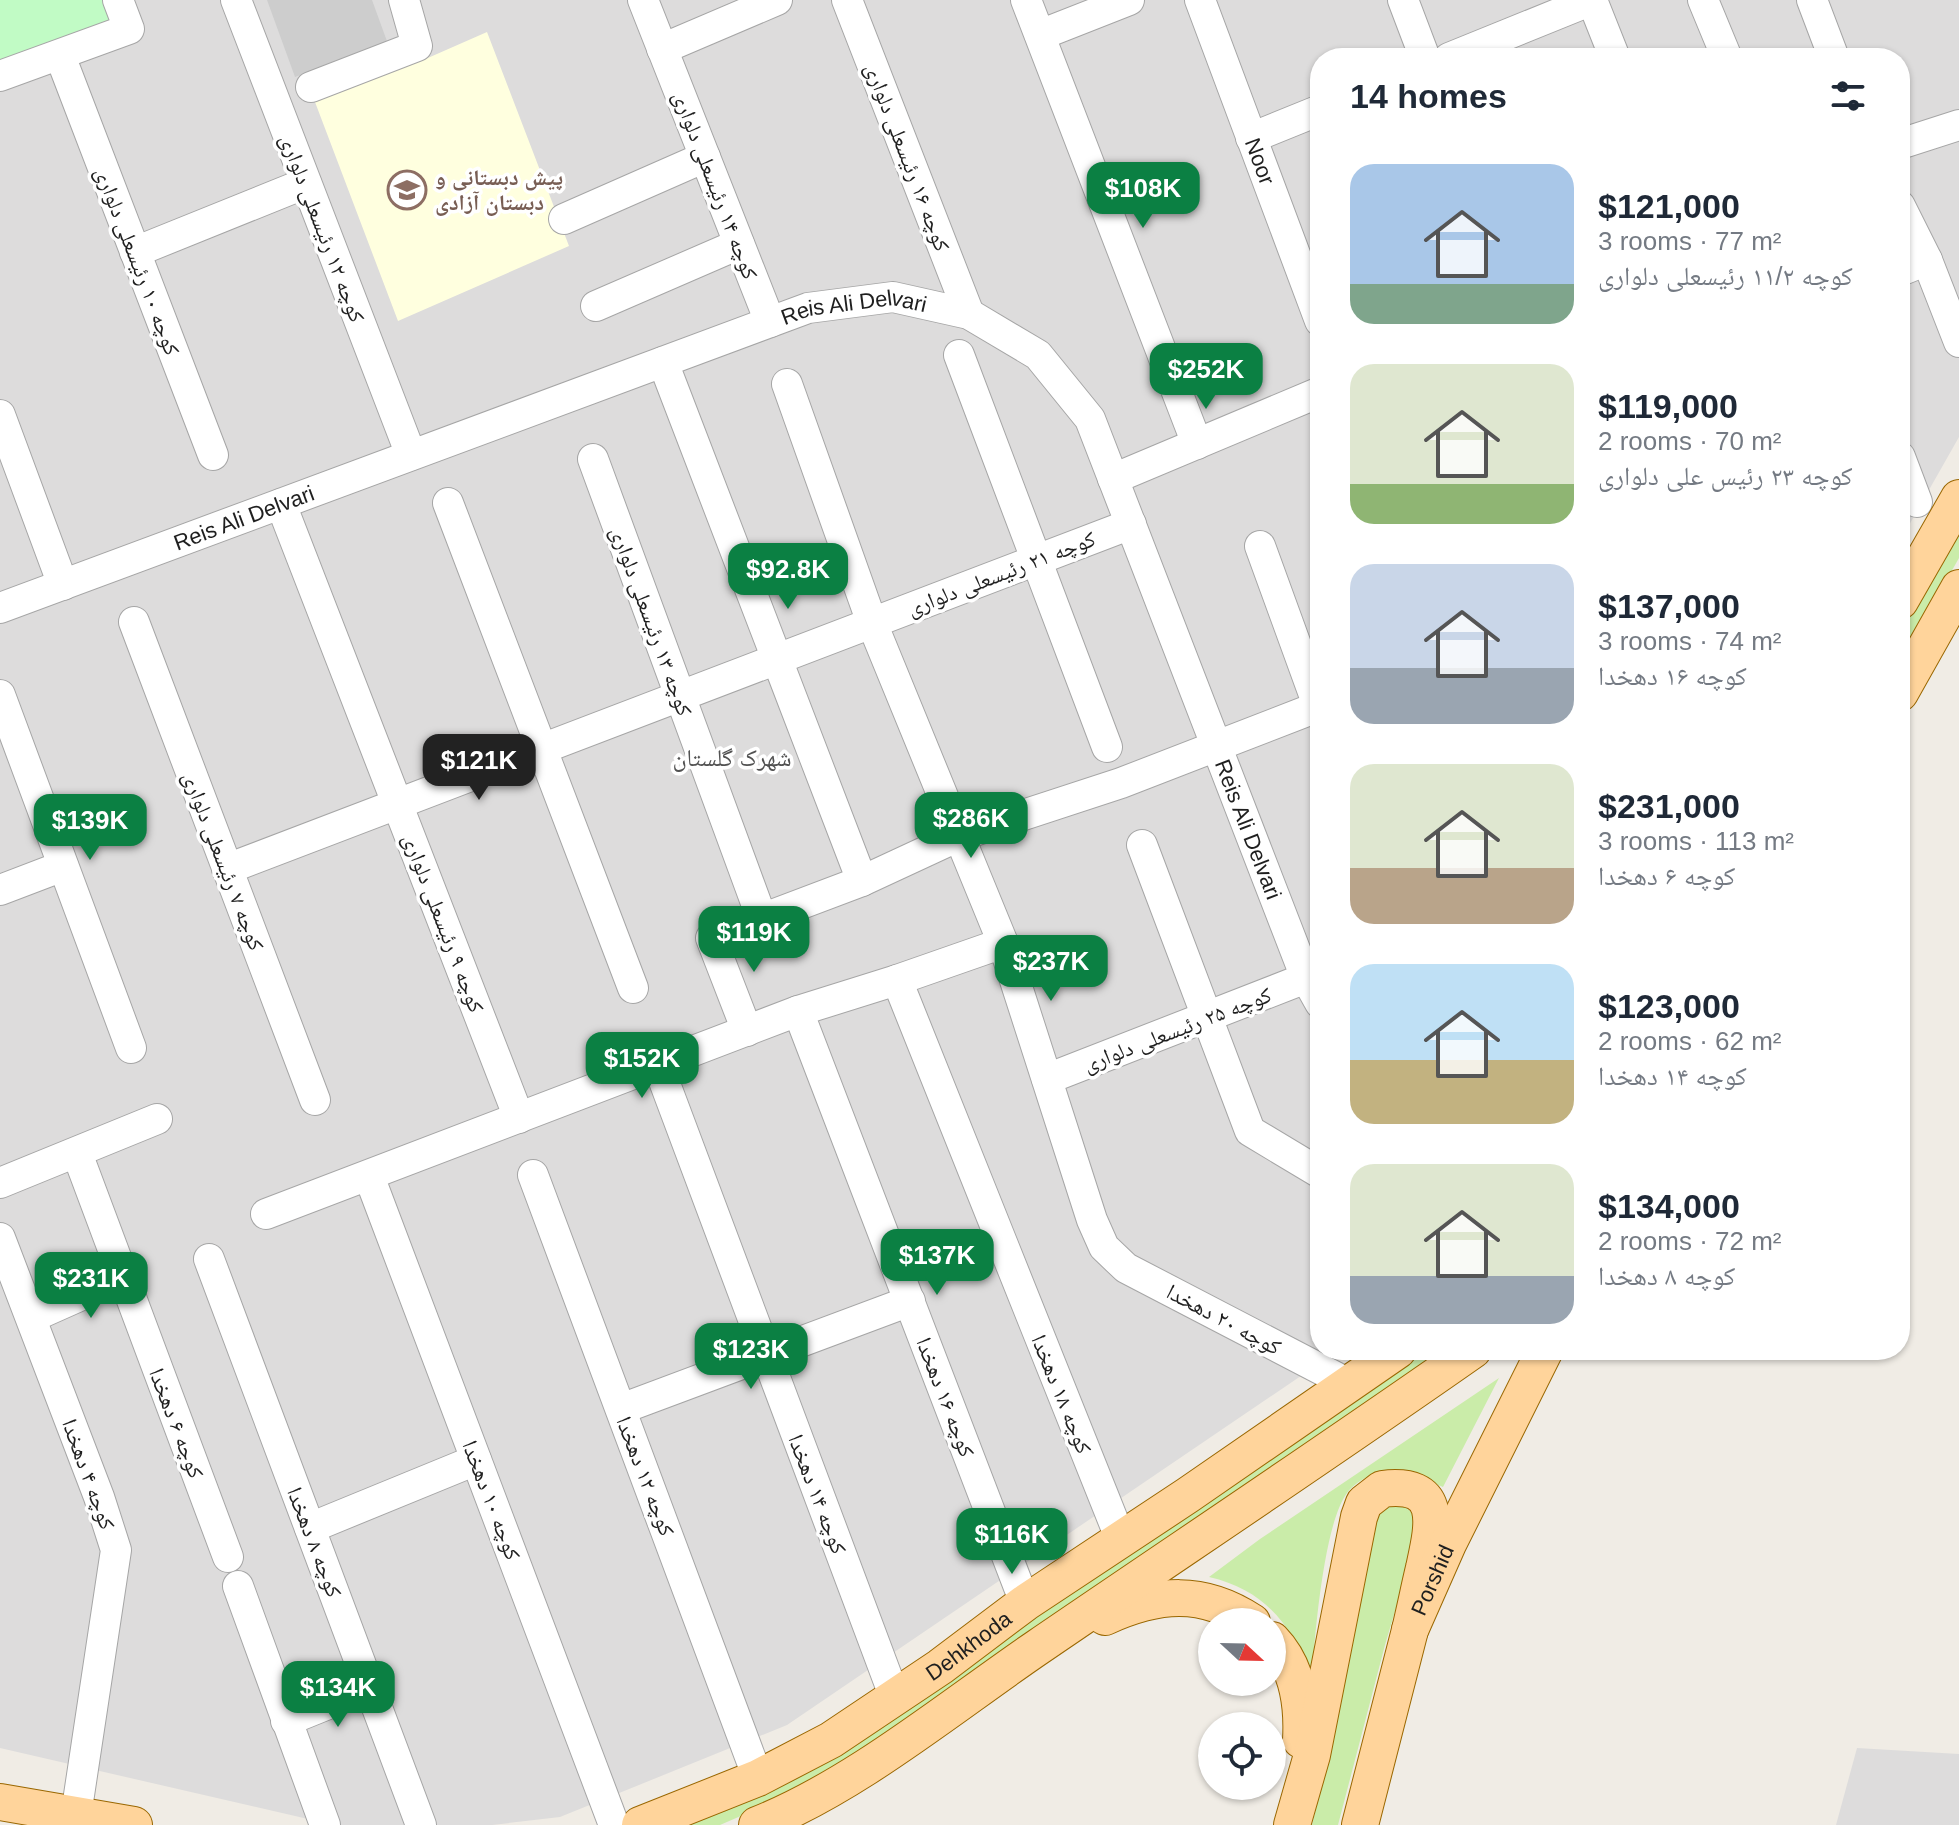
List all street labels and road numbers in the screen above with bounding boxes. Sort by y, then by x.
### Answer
street label: کوچه ۱۶ رئیسعلی دلواری [859,60,955,255]
street label: کوچه ۱۴ رئیسعلی دلواری [667,88,763,283]
street label: کوچه ۱۲ رئیسعلی دلواری [274,131,370,326]
street label: Noor [1240,135,1280,188]
street label: کوچه ۱۰ رئیسعلی دلواری [89,164,185,359]
street label: Reis Ali Delvari [778,285,929,330]
street label: Reis Ali Delvari [170,480,318,555]
street label: کوچه ۱۳ رئیسعلی دلواری [605,523,697,720]
street label: کوچه ۲۱ رئیسعلی دلواری [904,526,1099,622]
street label: Reis Ali Delvari [1210,756,1286,903]
street label: کوچه ۷ رئیسعلی دلواری [177,768,269,955]
street label: کوچه ۹ رئیسعلی دلواری [397,830,489,1017]
street label: کوچه ۲۵ رئیسعلی دلواری [1080,982,1275,1078]
street label: کوچه ۲۰ دهخدا [1162,1279,1285,1361]
street label: کوچه ۱۸ دهخدا [1026,1331,1097,1458]
street label: کوچه ۱۶ دهخدا [911,1334,980,1461]
street label: کوچه ۶ دهخدا [143,1365,209,1482]
street label: کوچه ۱۲ دهخدا [611,1413,680,1540]
street label: کوچه ۴ دهخدا [56,1415,120,1533]
street label: کوچه ۱۴ دهخدا [783,1431,852,1558]
street label: کوچه ۱۰ دهخدا [457,1437,526,1564]
street label: کوچه ۸ دهخدا [281,1484,347,1601]
street label: Porshid [1406,1541,1459,1619]
street label: Dehkhoda [921,1605,1017,1686]

